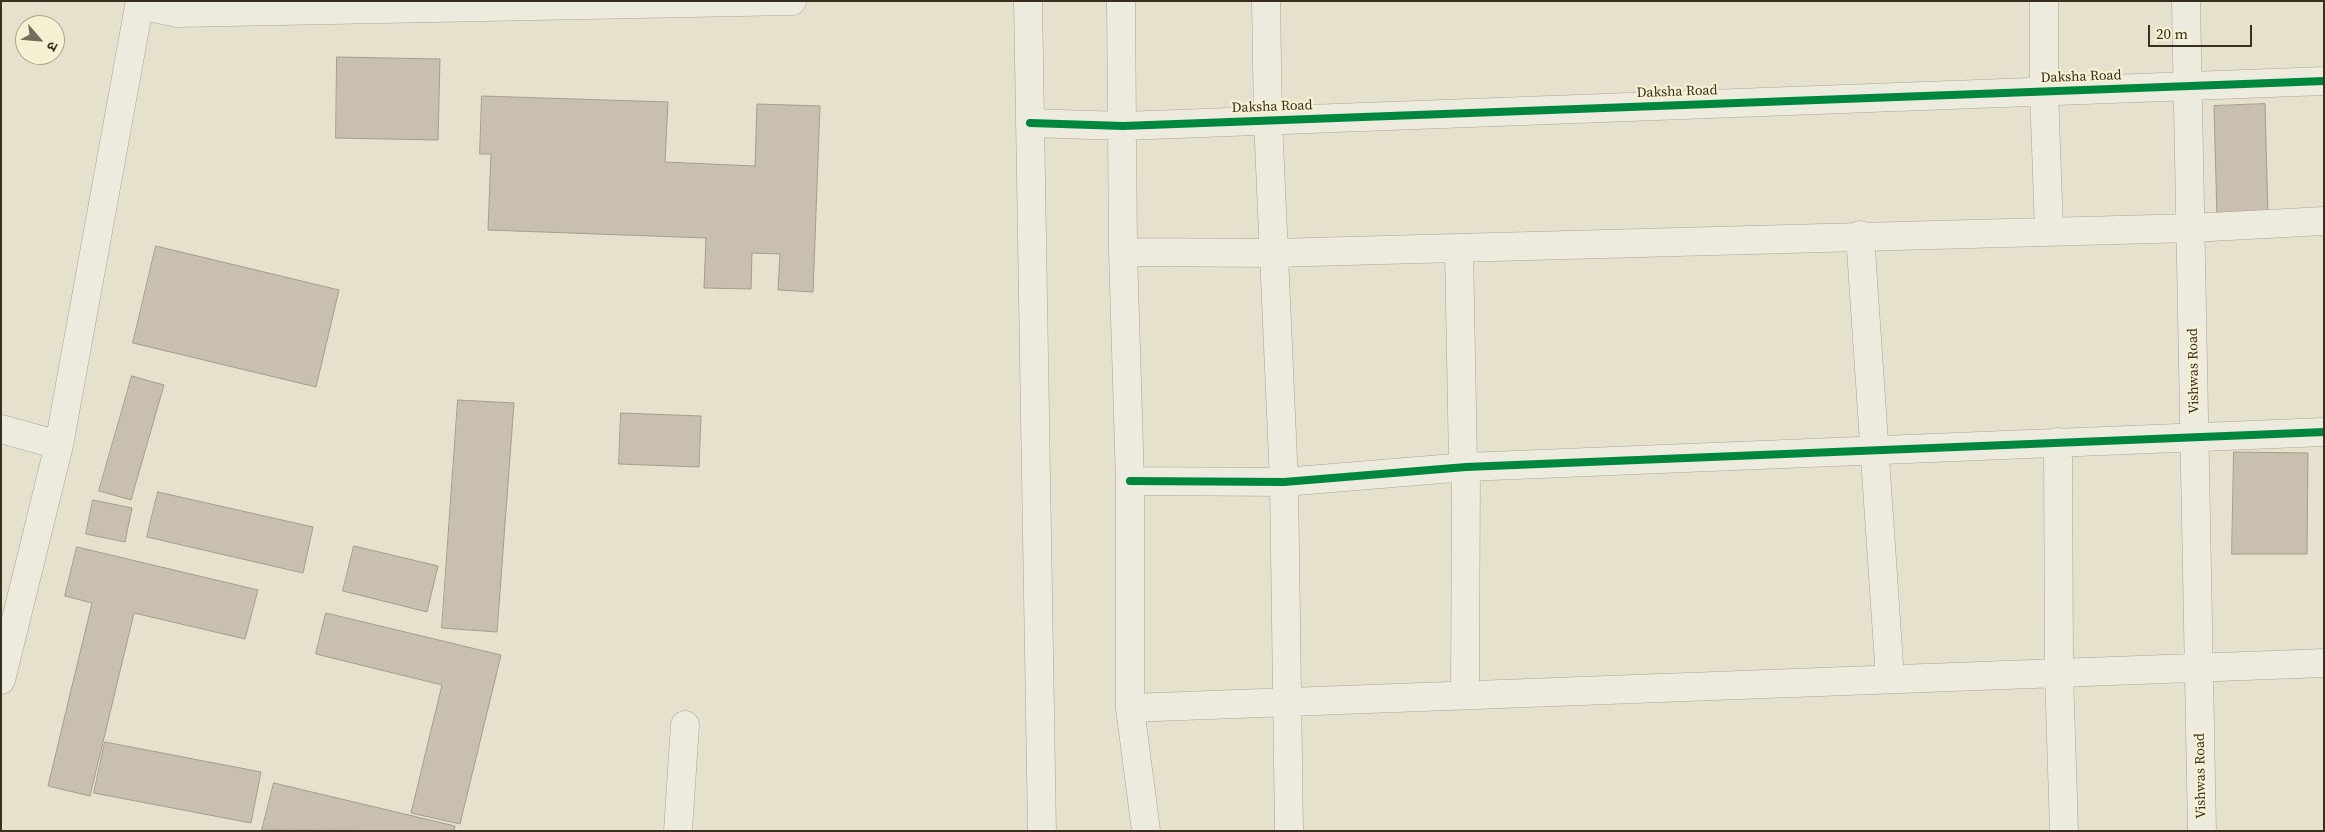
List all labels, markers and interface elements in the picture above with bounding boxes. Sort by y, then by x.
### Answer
north arrow [15,15,65,65]
scale bar [2150,15,2254,47]
text: 20 m [2156,23,2188,44]
text: उ [42,38,63,55]
street label: Daksha Road [2040,67,2122,87]
street label: Daksha Road [1636,82,1718,102]
street label: Daksha Road [1231,97,1313,117]
street label: Vishwas Road [2185,328,2203,414]
street label: Vishwas Road [2192,733,2210,819]

